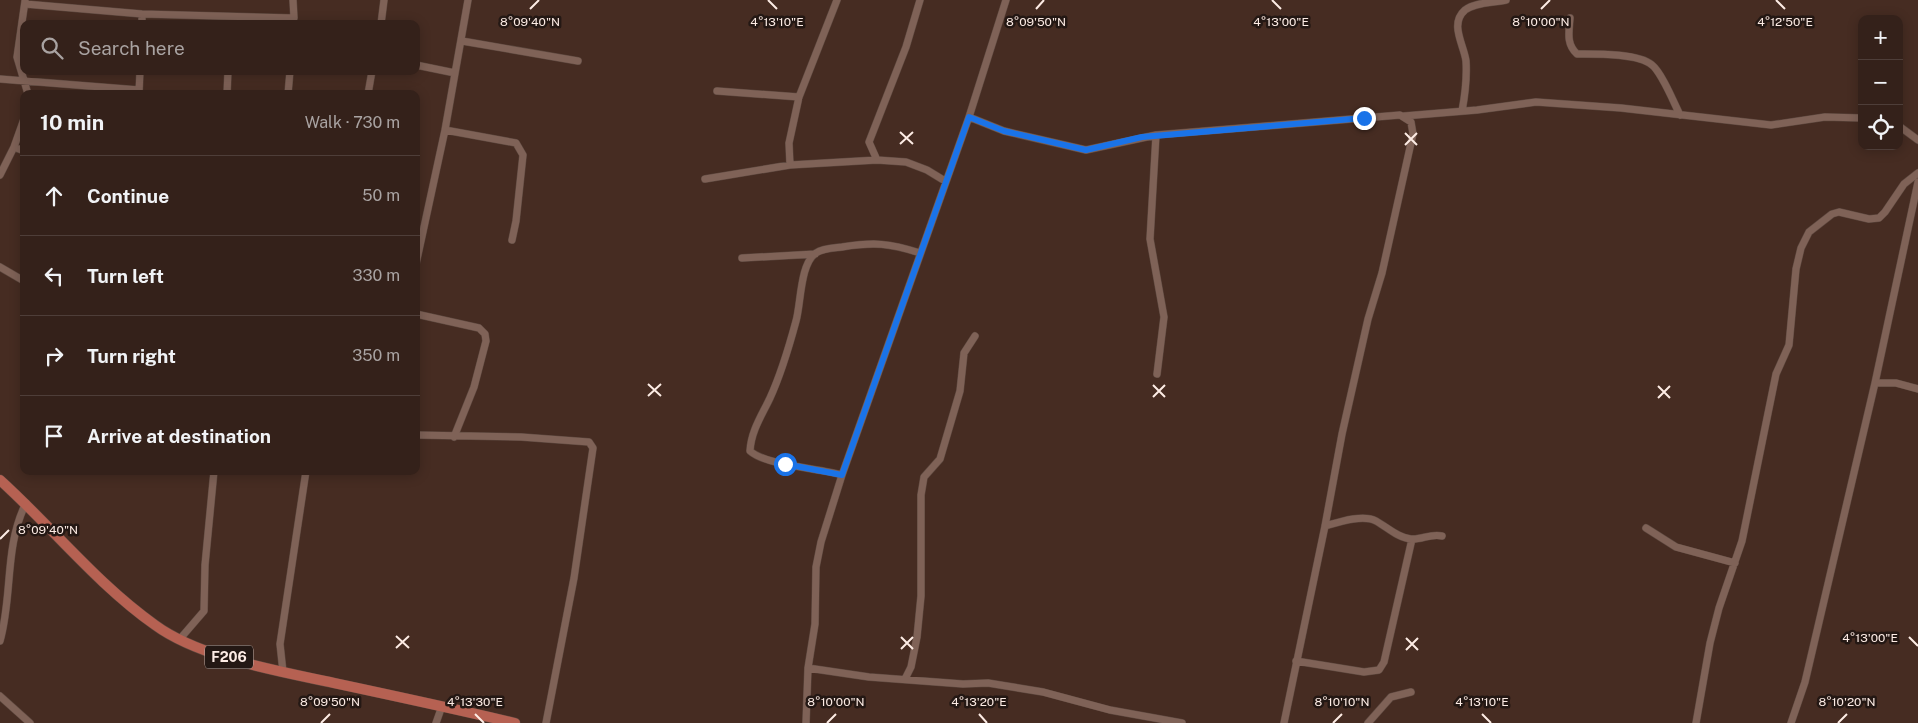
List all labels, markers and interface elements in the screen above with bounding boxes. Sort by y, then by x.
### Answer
text: 8°09'40"N [500,15,560,29]
text: 4°13'10"E [750,15,804,29]
text: 8°09'50"N [1006,15,1066,29]
text: 4°13'00"E [1253,15,1309,29]
text: 8°10'00"N [1512,15,1570,29]
text: 4°12'50"E [1757,15,1813,29]
map controls [1858,15,1903,150]
button: + [1858,15,1903,60]
search box [20,20,420,75]
icon: search [38,34,66,62]
text: Search here [78,37,185,59]
button: − [1858,60,1903,105]
button: locate [1858,105,1903,150]
route end [1353,107,1376,130]
text: 10 min [40,110,104,135]
text: Walk · 730 m [305,113,400,132]
icon: ahead [40,182,68,210]
text: Continue [87,185,169,207]
text: 50 m [362,186,400,205]
icon: left [40,262,68,290]
text: Turn left [87,265,164,287]
text: 330 m [353,266,400,285]
icon: right [40,342,68,370]
text: Turn right [87,345,176,367]
text: 350 m [352,346,400,365]
icon: arrive [40,422,68,450]
text: Arrive at destination [87,425,271,447]
route start [774,453,797,476]
text: 8°09'40"N [18,523,78,537]
text: 4°13'00"E [1842,631,1898,645]
road number: F206 [205,646,253,669]
text: 8°09'50"N [300,695,360,709]
text: 4°13'30"E [447,695,503,709]
text: 8°10'00"N [807,695,865,709]
text: 4°13'20"E [951,695,1007,709]
text: 8°10'10"N [1315,695,1369,709]
text: 4°13'10"E [1455,695,1509,709]
text: 8°10'20"N [1818,695,1876,709]

